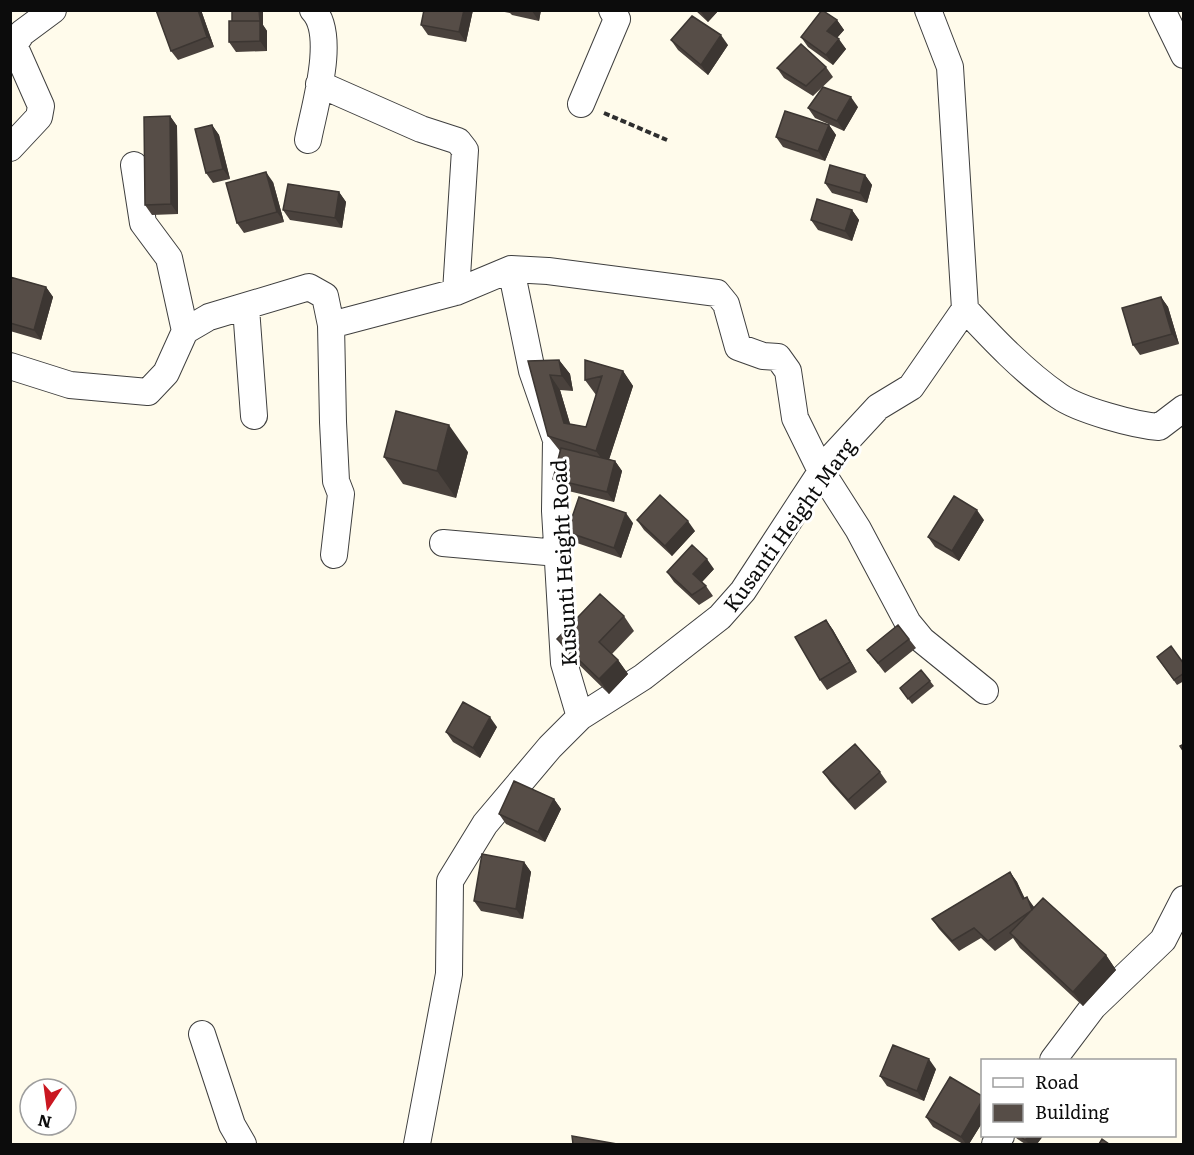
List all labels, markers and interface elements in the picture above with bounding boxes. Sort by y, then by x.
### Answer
street label: Kusanti Height Marg [714,431,862,617]
street label: Kusunti Height Road [541,458,583,667]
legend [981,1059,1176,1137]
text: Road [1035,1068,1079,1095]
north arrow [18,1077,78,1137]
text: Building [1035,1098,1110,1125]
text: N [35,1109,54,1136]

